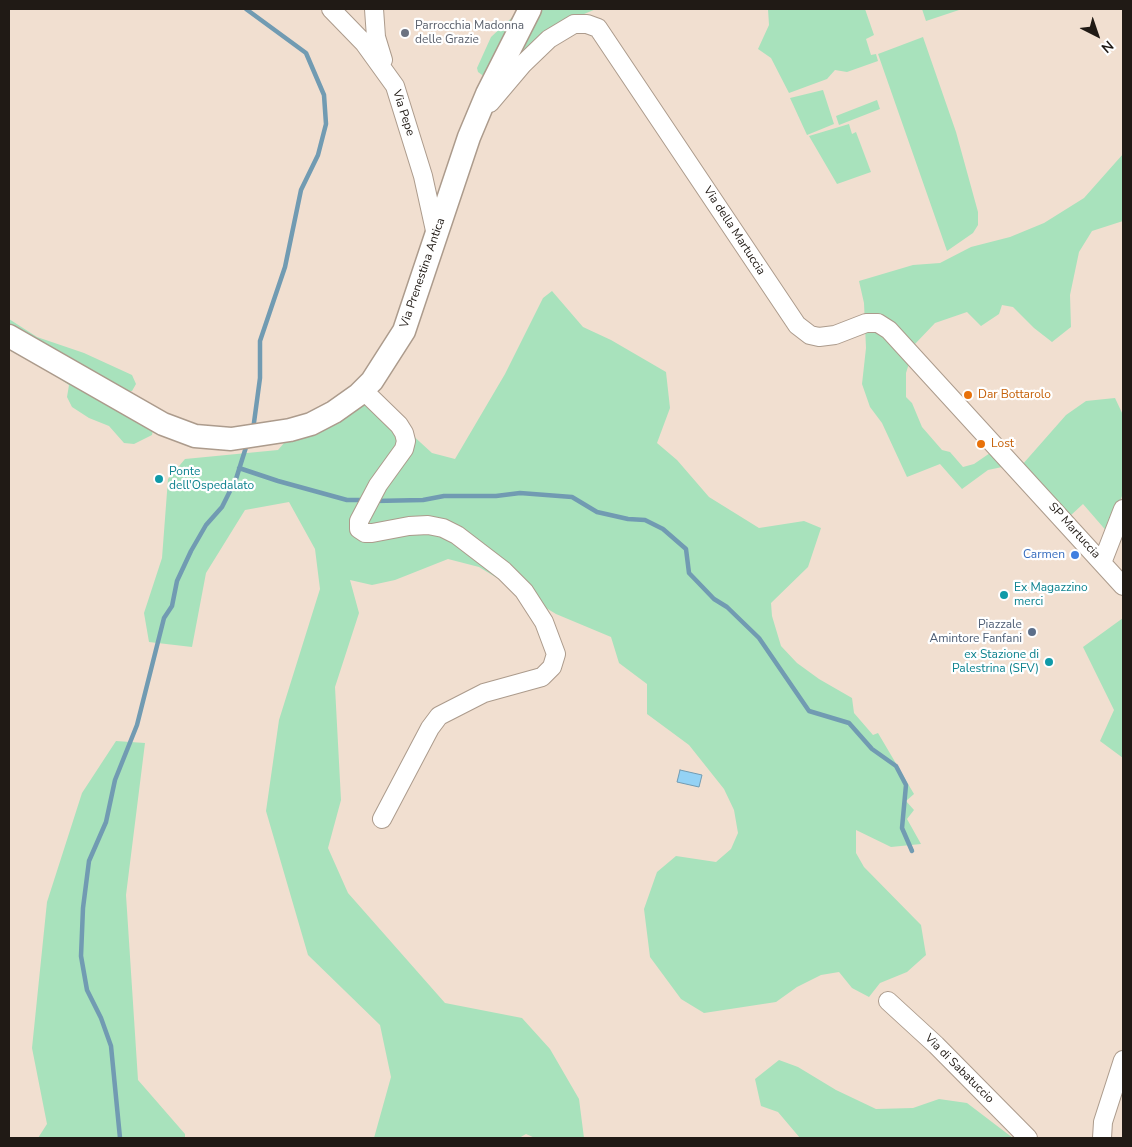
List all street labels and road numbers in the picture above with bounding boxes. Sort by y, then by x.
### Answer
street label: Via Pepe [389,88,417,138]
street label: Via della Martuccia [700,184,768,278]
street label: Via Prenestina Antica [397,216,449,330]
street label: SP Martuccia [1045,500,1103,562]
street label: Via di Sabatuccio [921,1031,997,1107]

